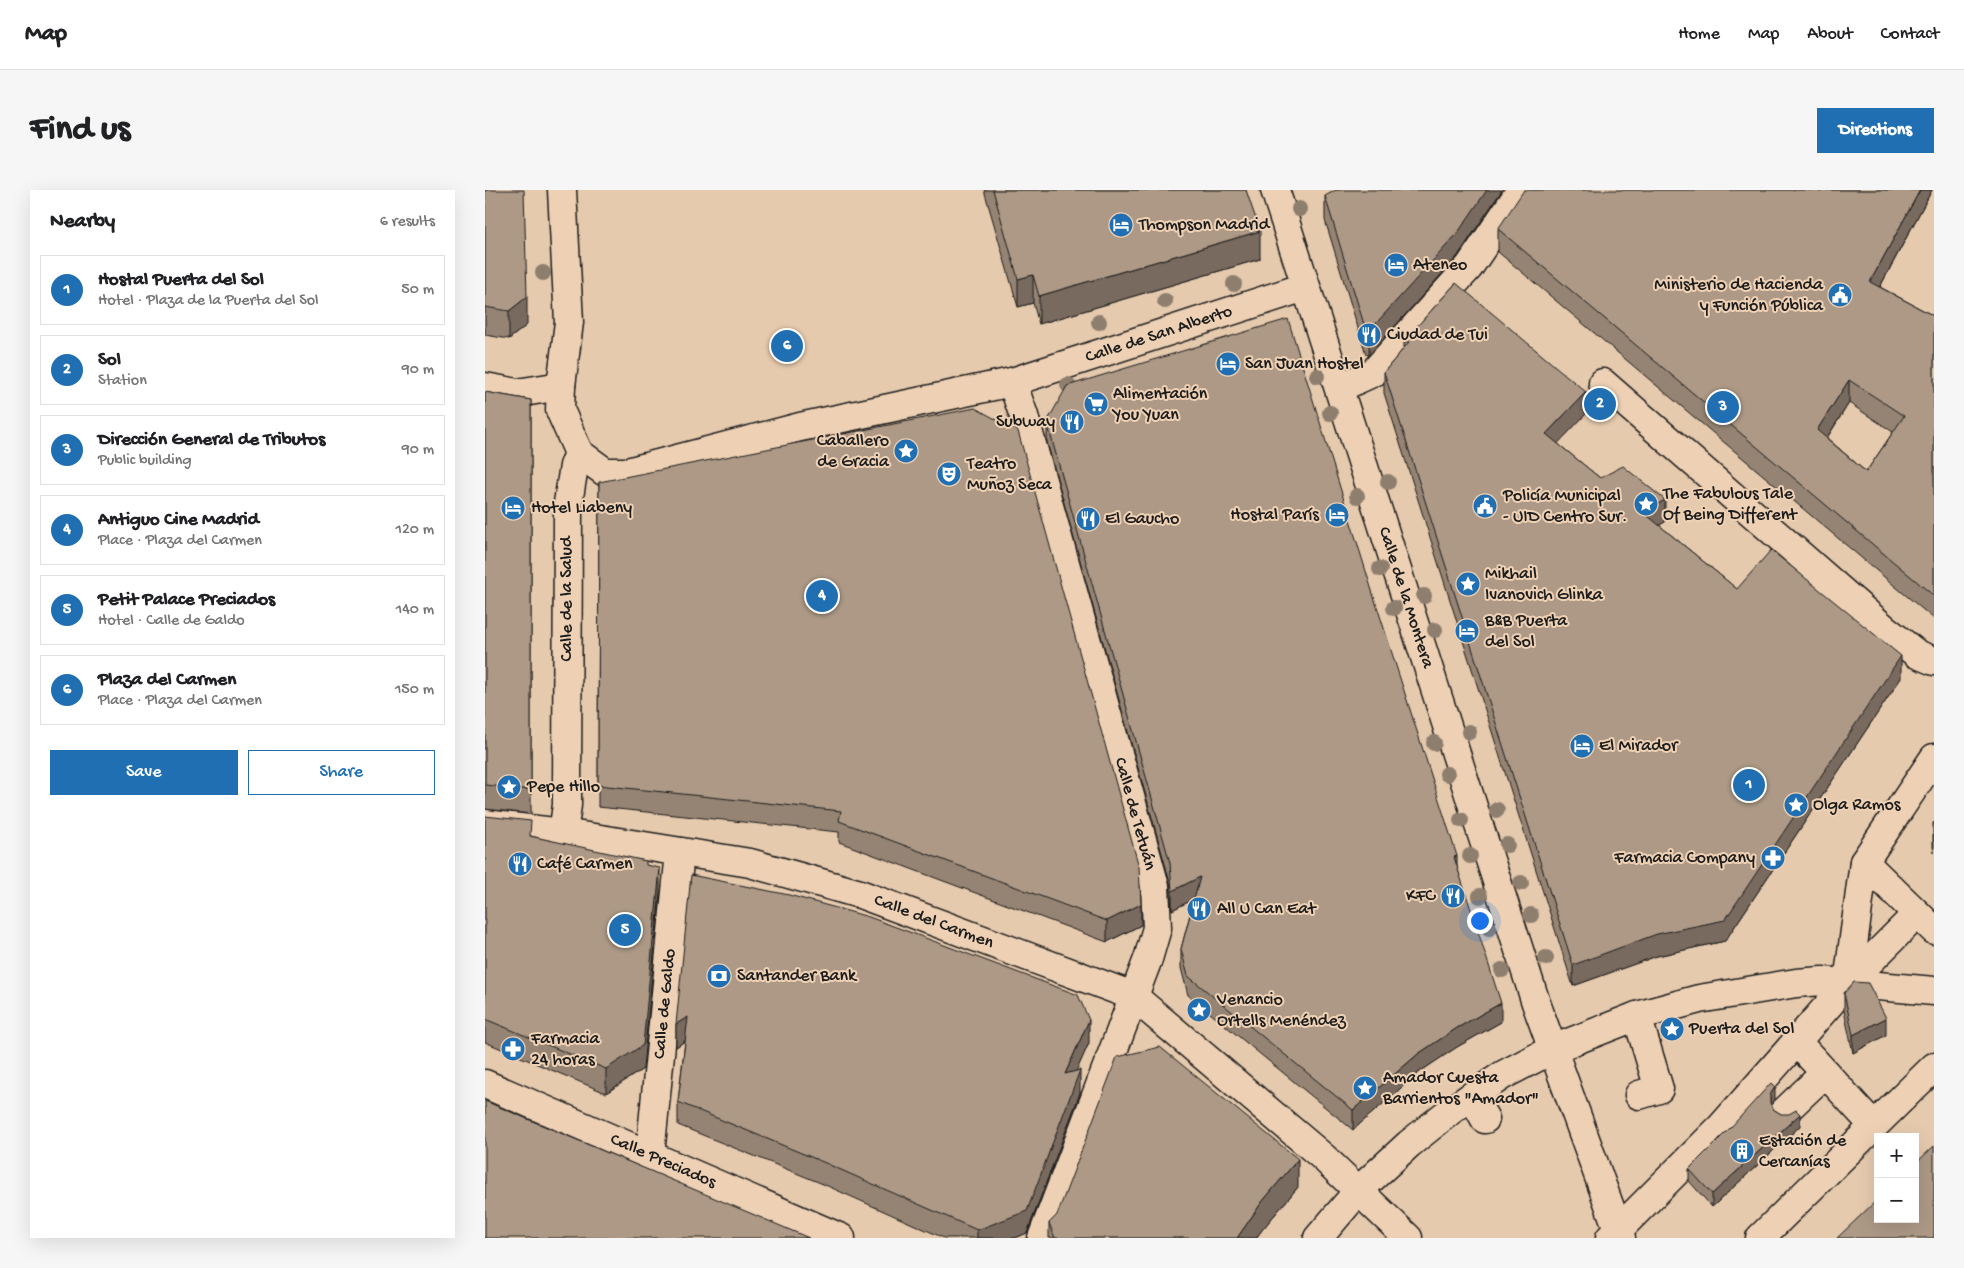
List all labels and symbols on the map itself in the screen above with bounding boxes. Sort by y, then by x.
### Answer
hotel icon: Thompson Madrid [1108,212,1134,238]
place label: Thompson Madrid [1138,215,1271,236]
hotel icon: Ateneo [1383,252,1409,278]
place label: Ateneo [1413,255,1467,276]
place label: Ministerio de Hacienda y Función Pública [1654,275,1824,317]
public building icon: Ministerio de Hacienda y Función Pública [1827,282,1853,308]
street label: Calle de San Alberto [1083,301,1235,368]
restaurant icon: Ciudad de Tui [1356,322,1382,348]
place label: Ciudad de Tui [1387,325,1488,346]
pin: 6 [771,327,803,365]
hotel icon: San Juan Hostel [1215,351,1241,377]
place label: San Juan Hostel [1245,354,1364,375]
place label: Alimentación You Yuan [1111,384,1208,426]
pin: 2 [1584,385,1616,423]
pin: 3 [1707,388,1739,426]
supermarket icon: Alimentación You Yuan [1083,391,1109,417]
restaurant icon: Subway [1059,409,1085,435]
place label: Subway [996,412,1055,433]
place label: Caballero de Gracia [817,431,890,473]
place icon: Caballero de Gracia [893,438,919,464]
place label: Teatro Muñoz Seca [966,454,1053,496]
theatre icon: Teatro Muñoz Seca [936,461,962,487]
place label: The Fabulous Tale Of Being Different [1662,484,1798,526]
place label: Policía Municipal - UID Centro Sur. [1502,486,1627,528]
place icon: The Fabulous Tale Of Being Different [1633,491,1659,517]
public building icon: Policía Municipal - UID Centro Sur. [1472,493,1498,519]
hotel icon: Hotel Liabeny [500,495,526,521]
place label: Hotel Liabeny [531,498,632,519]
hotel icon: Hostal París [1324,502,1350,528]
place label: Hostal París [1230,505,1320,526]
restaurant icon: El Gaucho [1075,506,1101,532]
place label: El Gaucho [1105,509,1179,530]
street label: Calle de la Montera [1373,524,1439,672]
street label: Calle de la Salud [557,535,578,661]
place label: Mikhail Ivanovich Glinka [1485,564,1604,606]
place icon: Mikhail Ivanovich Glinka [1455,571,1481,597]
pin: 4 [806,577,838,615]
place label: B&B Puerta del Sol [1484,611,1568,653]
hotel icon: B&B Puerta del Sol [1454,618,1480,644]
hotel icon: El Mirador [1569,733,1595,759]
place label: El Mirador [1599,736,1679,757]
street label: Calle de Tetuán [1109,755,1161,873]
pin: 1 [1733,766,1765,804]
place icon: Pepe Hillo [496,774,522,800]
place label: Pepe Hillo [526,777,600,798]
place icon: Olga Ramos [1783,792,1809,818]
place label: Olga Ramos [1813,795,1902,816]
pharmacy icon: Farmacia Company [1760,845,1786,871]
place label: Farmacia Company [1613,848,1755,869]
restaurant icon: Café Carmen [507,851,533,877]
place label: Café Carmen [537,854,633,875]
restaurant icon: KFC [1440,883,1466,909]
place label: KFC [1406,886,1436,907]
street label: Calle del Carmen [871,890,997,954]
restaurant icon: All U Can Eat [1186,896,1212,922]
place label: All U Can Eat [1217,899,1317,920]
your location [1467,908,1493,934]
pin: 5 [609,911,641,949]
street label: Calle de Galdo [649,948,681,1060]
bank icon: Santander Bank [706,963,732,989]
place label: Santander Bank [737,966,858,987]
place label: Venancio Ortells Menéndez [1216,990,1347,1032]
place icon: Venancio Ortells Menéndez [1186,997,1212,1023]
place icon: Puerta del Sol [1659,1016,1685,1042]
place label: Puerta del Sol [1688,1019,1794,1040]
place label: Farmacia 24 horas [530,1029,600,1071]
pharmacy icon: Farmacia 24 horas [500,1036,526,1062]
place label: Amador Cuesta Barrientos "Amador" [1382,1068,1539,1110]
place icon: Amador Cuesta Barrientos "Amador" [1352,1075,1378,1101]
street label: Calle Preciados [607,1129,721,1194]
place label: Estación de Cercanías [1759,1131,1847,1173]
building icon: Estación de Cercanías [1729,1138,1755,1164]

